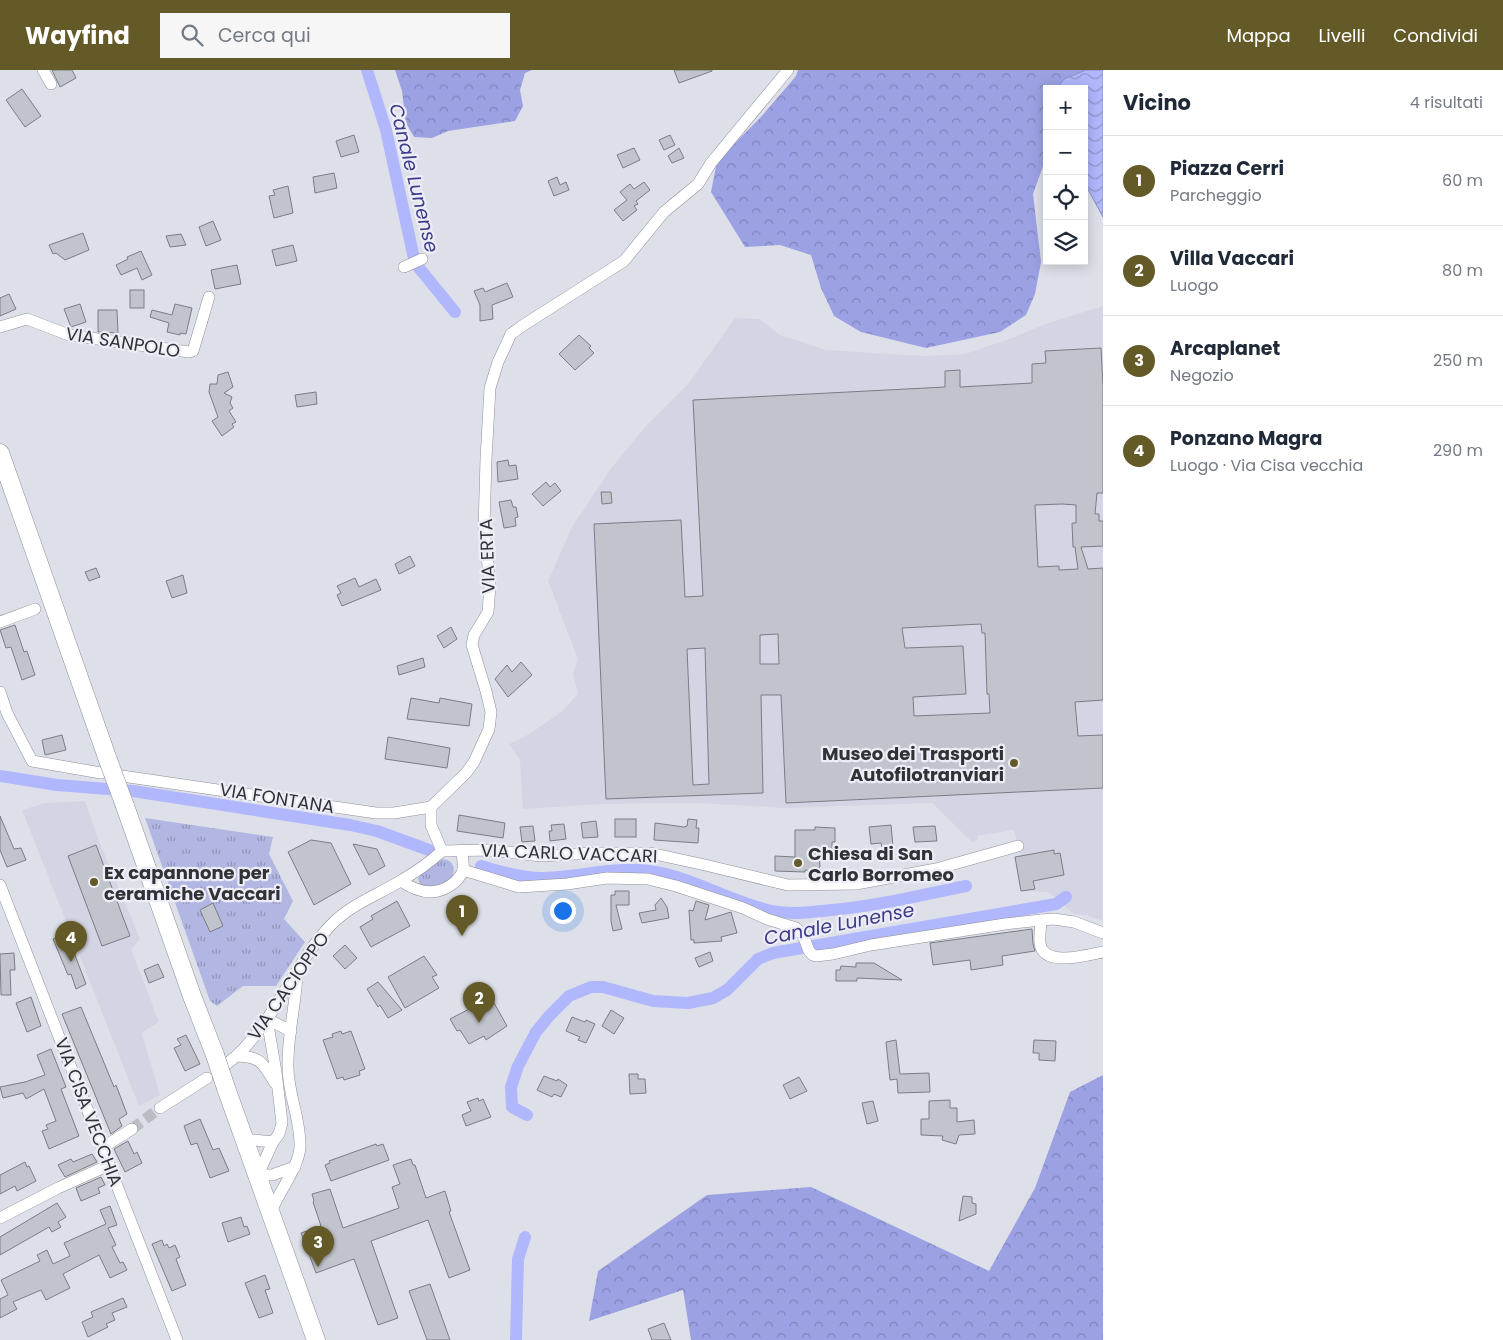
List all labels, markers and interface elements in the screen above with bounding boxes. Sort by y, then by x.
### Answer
search box [160,13,510,58]
text: Wayfind [25,19,130,52]
icon: search [178,21,206,49]
text: Cerca qui [218,22,311,49]
text: Mappa [1226,23,1291,48]
text: Livelli [1319,23,1365,48]
text: Condividi [1393,23,1478,48]
map controls [1043,85,1088,265]
button: + [1043,85,1088,130]
text: Vicino [1123,88,1191,117]
text: 4 risultati [1410,91,1483,114]
water label: Canale Lunense [382,101,446,256]
button: − [1043,130,1088,175]
text: Piazza Cerri [1170,155,1284,182]
text: 1 [1136,169,1142,192]
text: 60 m [1442,169,1483,192]
button: locate [1043,175,1088,220]
text: Parcheggio [1170,184,1262,207]
button: layers [1043,220,1088,265]
text: Villa Vaccari [1170,245,1294,272]
text: 2 [1134,259,1144,282]
text: 80 m [1442,259,1483,282]
text: Luogo [1170,274,1218,297]
street label: VIA SANPOLO [64,321,182,363]
text: Arcaplanet [1170,335,1280,362]
text: 3 [1134,349,1144,372]
text: 250 m [1433,349,1483,372]
text: Negozio [1170,364,1234,387]
text: Ponzano Magra [1170,425,1322,452]
text: 4 [1134,439,1144,462]
text: 290 m [1433,439,1483,462]
text: Luogo · Via Cisa vecchia [1170,454,1363,477]
street label: VIA ERTA [473,518,501,594]
place label: Museo dei Trasporti Autofilotranviari [822,741,1004,787]
marker: Museo dei Trasporti Autofilotranviari [1008,757,1020,769]
street label: VIA FONTANA [218,777,336,819]
street label: VIA CARLO VACCARI [480,837,658,869]
place label: Chiesa di San Carlo Borromeo [808,841,954,887]
marker: Chiesa di San Carlo Borromeo [792,857,804,869]
place label: Ex capannone per ceramiche Vaccari [104,860,281,906]
marker: Ex capannone per ceramiche Vaccari [88,876,100,888]
pin: 1 [446,895,478,936]
water label: Canale Lunense [761,896,917,952]
your location [550,898,576,924]
pin: 4 [55,921,87,962]
street label: VIA CACIOPPO [241,927,335,1045]
pin: 2 [463,982,495,1023]
street label: VIA CISA VECCHIA [49,1034,129,1190]
pin: 3 [302,1226,334,1267]

